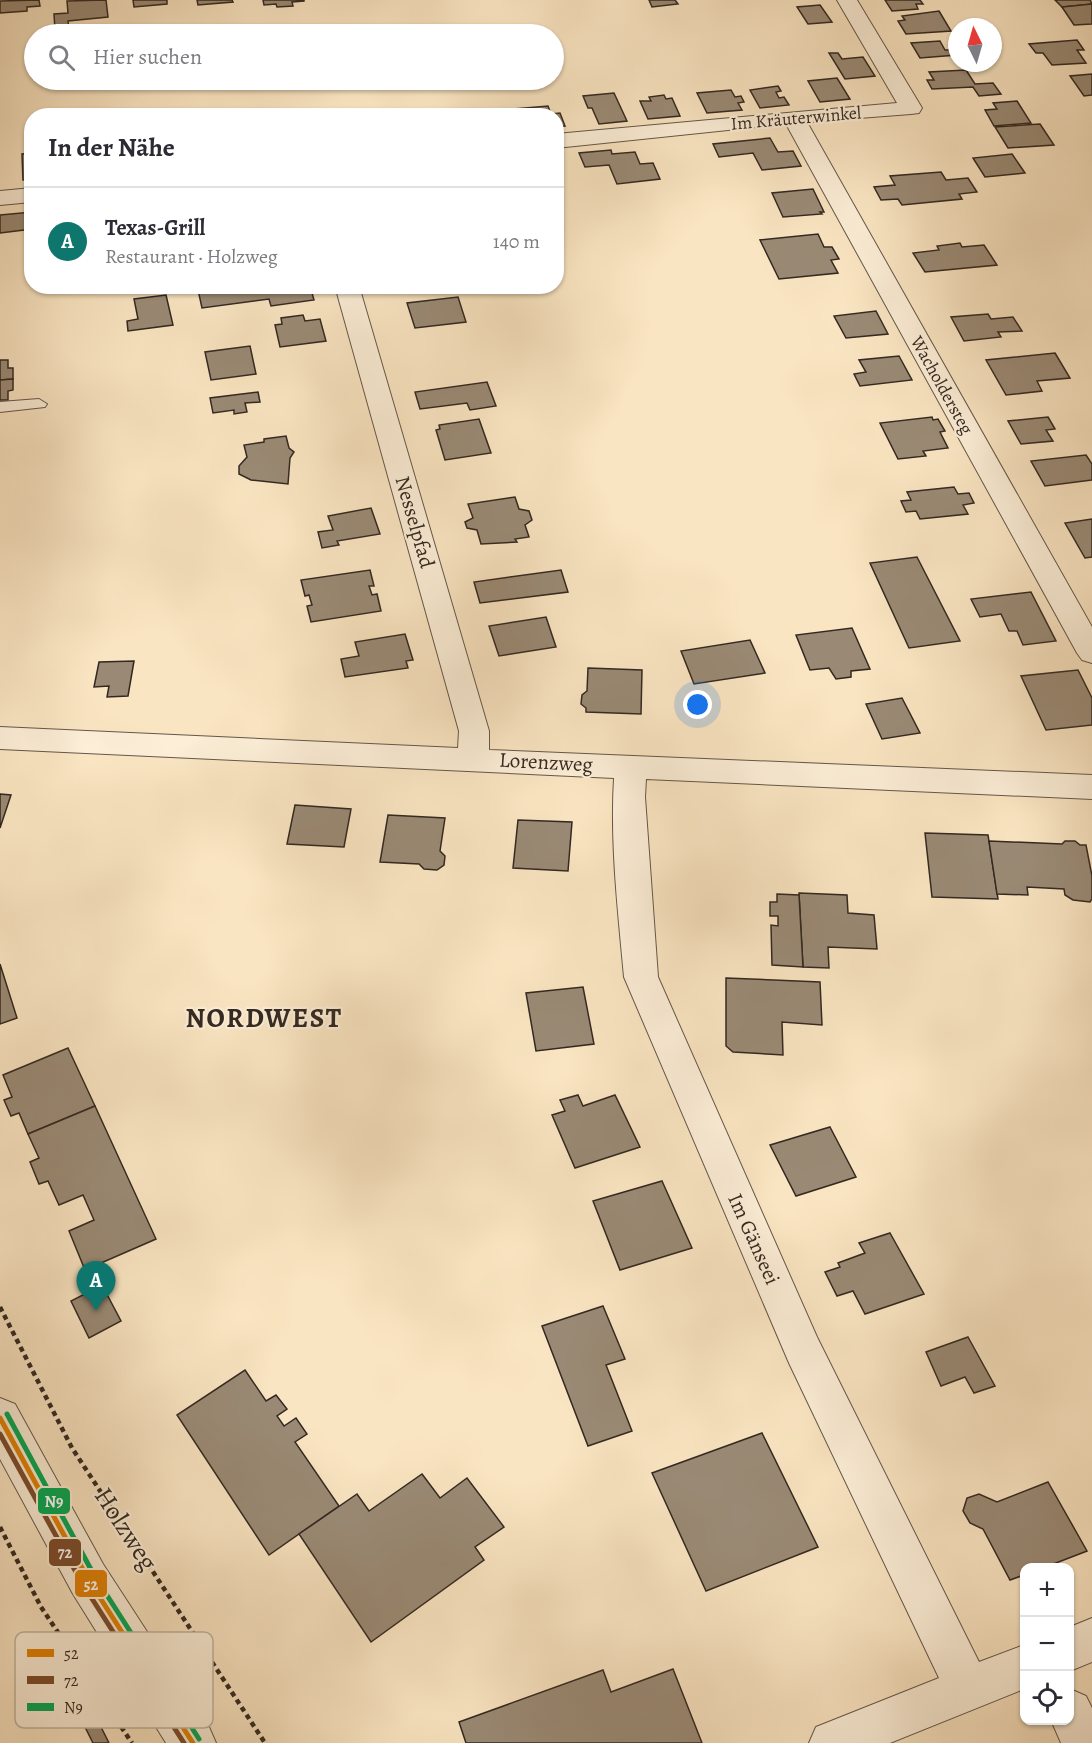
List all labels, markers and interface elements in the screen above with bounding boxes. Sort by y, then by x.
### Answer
north arrow [948,18,1002,72]
search box [24,24,564,90]
icon: search [45,41,78,74]
text: Hier suchen [93,42,202,72]
street label: Im Kräuterwinkel [730,100,863,136]
text: In der Nähe [48,130,175,165]
text: Texas-Grill [105,213,205,243]
text: A [61,228,74,255]
text: 140 m [493,228,540,255]
text: Restaurant · Holzweg [105,243,278,270]
street label: Wacholdersteg [905,331,979,438]
street label: Nesselpfad [389,473,442,572]
your location [683,690,712,719]
street label: Lorenzweg [498,746,594,778]
district label: NORDWEST [185,1000,343,1036]
street label: Im Gänseei [721,1189,787,1289]
pin: A [76,1262,116,1311]
street label: Holzweg [86,1481,166,1577]
line badge: N9 [37,1487,71,1515]
text: N9 [44,1491,64,1513]
line badge: 72 [48,1538,82,1567]
text: 72 [58,1542,73,1564]
map controls [1020,1563,1074,1725]
button: + [1020,1563,1074,1617]
line badge: 52 [74,1569,108,1598]
text: 52 [84,1574,99,1596]
button: − [1020,1617,1074,1671]
legend [15,1632,213,1728]
text: 52 [64,1643,79,1665]
text: 72 [64,1670,79,1692]
button: locate [1020,1671,1074,1725]
text: N9 [64,1697,83,1719]

